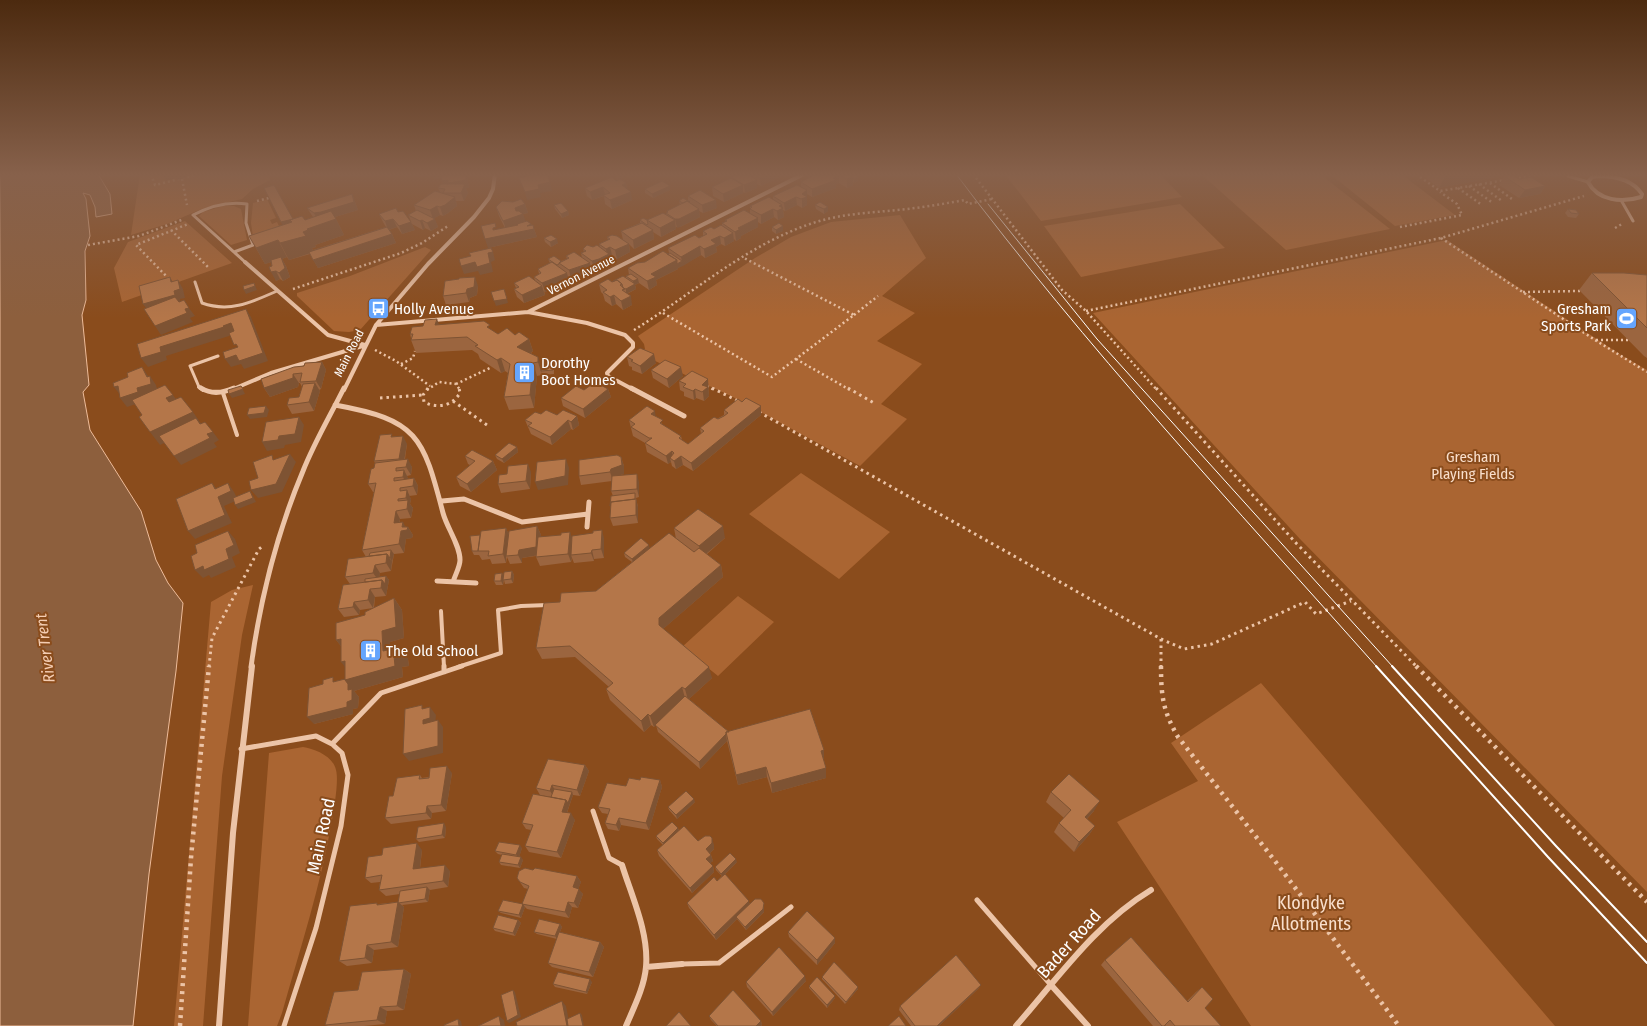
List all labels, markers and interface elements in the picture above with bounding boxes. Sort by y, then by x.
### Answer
street label: Vernon Avenue [545,252,617,298]
bus stop icon: Holly Avenue [366,297,390,321]
place label: Holly Avenue [394,300,474,318]
place label: Gresham Sports Park [1541,300,1611,335]
sports icon: Gresham Sports Park [1615,306,1639,330]
street label: Main Road [331,327,367,379]
place label: Dorothy Boot Homes [541,354,616,389]
building icon: Dorothy Boot Homes [513,360,537,384]
park label: Gresham Playing Fields [1431,448,1515,483]
water label: River Trent [31,611,59,684]
building icon: The Old School [358,639,382,663]
place label: The Old School [386,642,478,660]
street label: Main Road [302,796,340,876]
park label: Klondyke Allotments [1271,892,1351,935]
street label: Bader Road [1032,905,1106,983]

